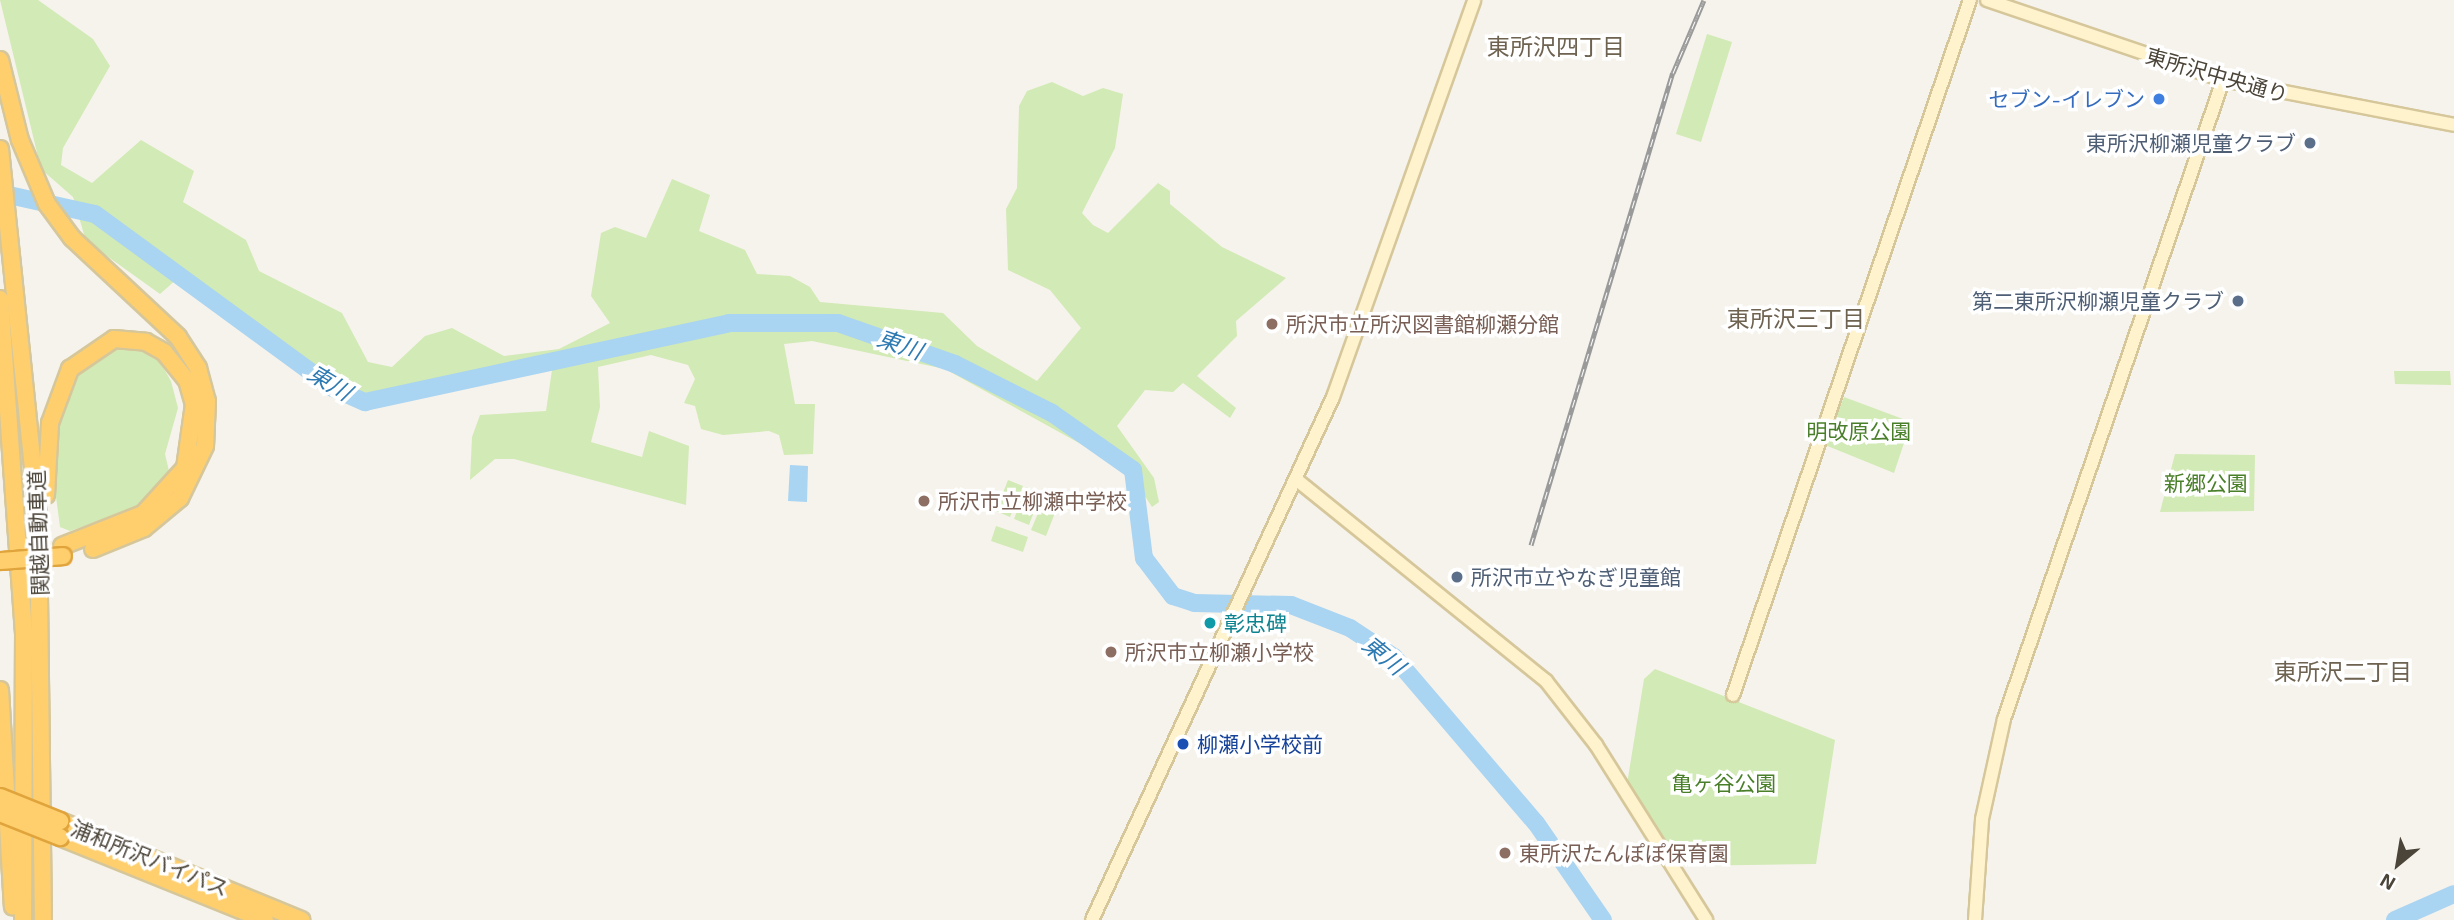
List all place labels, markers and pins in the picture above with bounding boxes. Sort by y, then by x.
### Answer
place label: セブン-イレブン [1989,86,2145,112]
marker: セブン-イレブン [2151,91,2167,107]
place label: 東所沢柳瀬児童クラブ [2086,130,2296,156]
marker: 東所沢柳瀬児童クラブ [2302,135,2318,151]
place label: 第二東所沢柳瀬児童クラブ [1972,288,2224,314]
marker: 第二東所沢柳瀬児童クラブ [2230,293,2246,309]
place label: 所沢市立所沢図書館柳瀬分館 [1286,311,1559,337]
marker: 所沢市立所沢図書館柳瀬分館 [1264,316,1280,332]
place label: 所沢市立柳瀬中学校 [938,488,1127,514]
marker: 所沢市立柳瀬中学校 [916,493,932,509]
place label: 所沢市立やなぎ児童館 [1471,564,1681,590]
marker: 所沢市立やなぎ児童館 [1449,569,1465,585]
place label: 彰忠碑 [1224,610,1287,636]
marker: 彰忠碑 [1202,615,1218,631]
place label: 所沢市立柳瀬小学校 [1125,639,1314,665]
marker: 所沢市立柳瀬小学校 [1103,644,1119,660]
place label: 柳瀬小学校前 [1197,731,1323,757]
marker: 柳瀬小学校前 [1175,736,1191,752]
place label: 東所沢たんぽぽ保育園 [1519,840,1729,866]
marker: 東所沢たんぽぽ保育園 [1497,845,1513,861]

